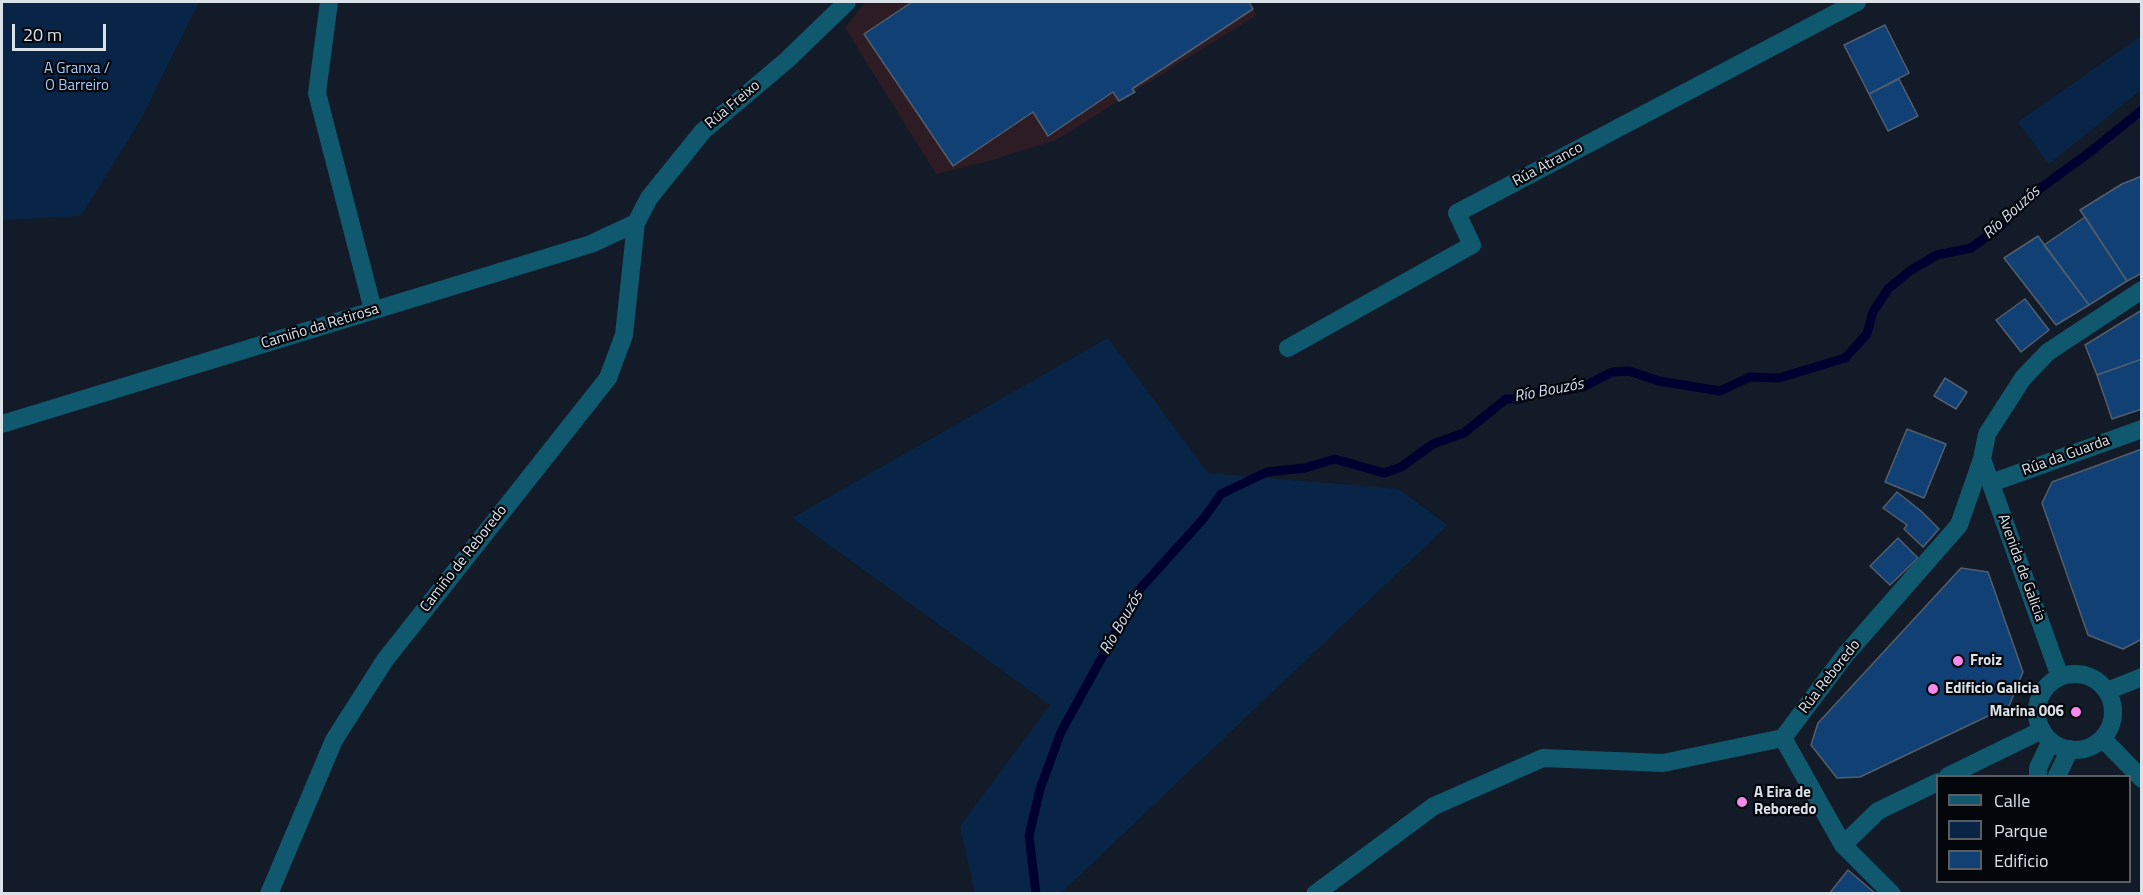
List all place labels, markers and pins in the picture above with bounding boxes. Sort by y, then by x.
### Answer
place label: Froiz [1970,652,2002,670]
marker: Froiz [1951,654,1965,668]
place label: Edificio Galicia [1945,680,2039,698]
marker: Edificio Galicia [1926,682,1940,696]
place label: Marina 006 [1990,703,2064,721]
marker: Marina 006 [2069,705,2083,719]
place label: A Eira de Reboredo [1754,784,1816,819]
marker: A Eira de Reboredo [1735,795,1749,809]

